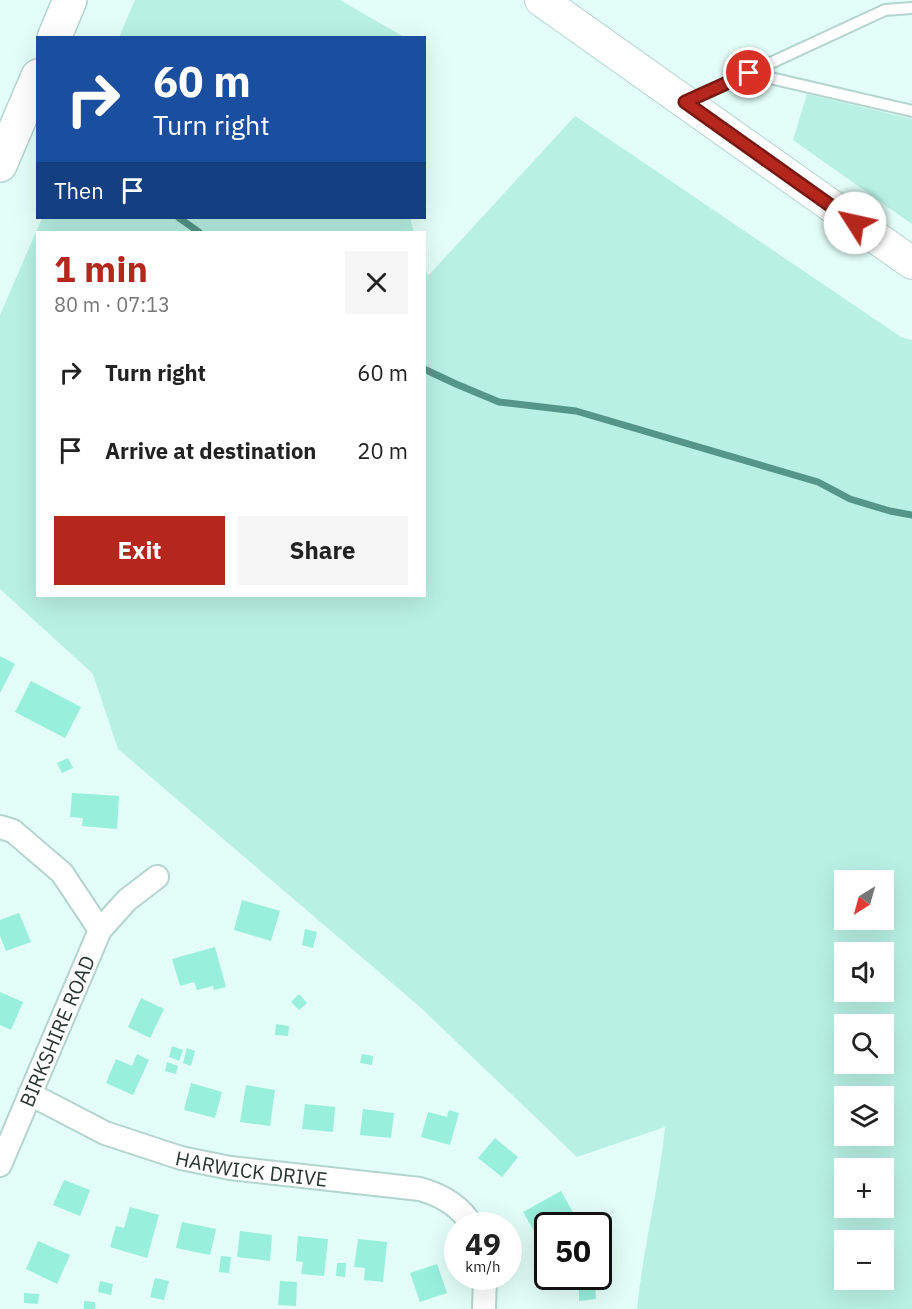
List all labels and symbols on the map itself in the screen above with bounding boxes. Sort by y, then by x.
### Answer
pin [723,47,774,98]
position arrow [823,191,887,255]
north arrow [834,870,894,930]
street label: BIRKSHIRE ROAD [13,951,101,1111]
street label: HARWICK DRIVE [173,1144,329,1192]
speed limit sign: 50 [534,1212,612,1290]

